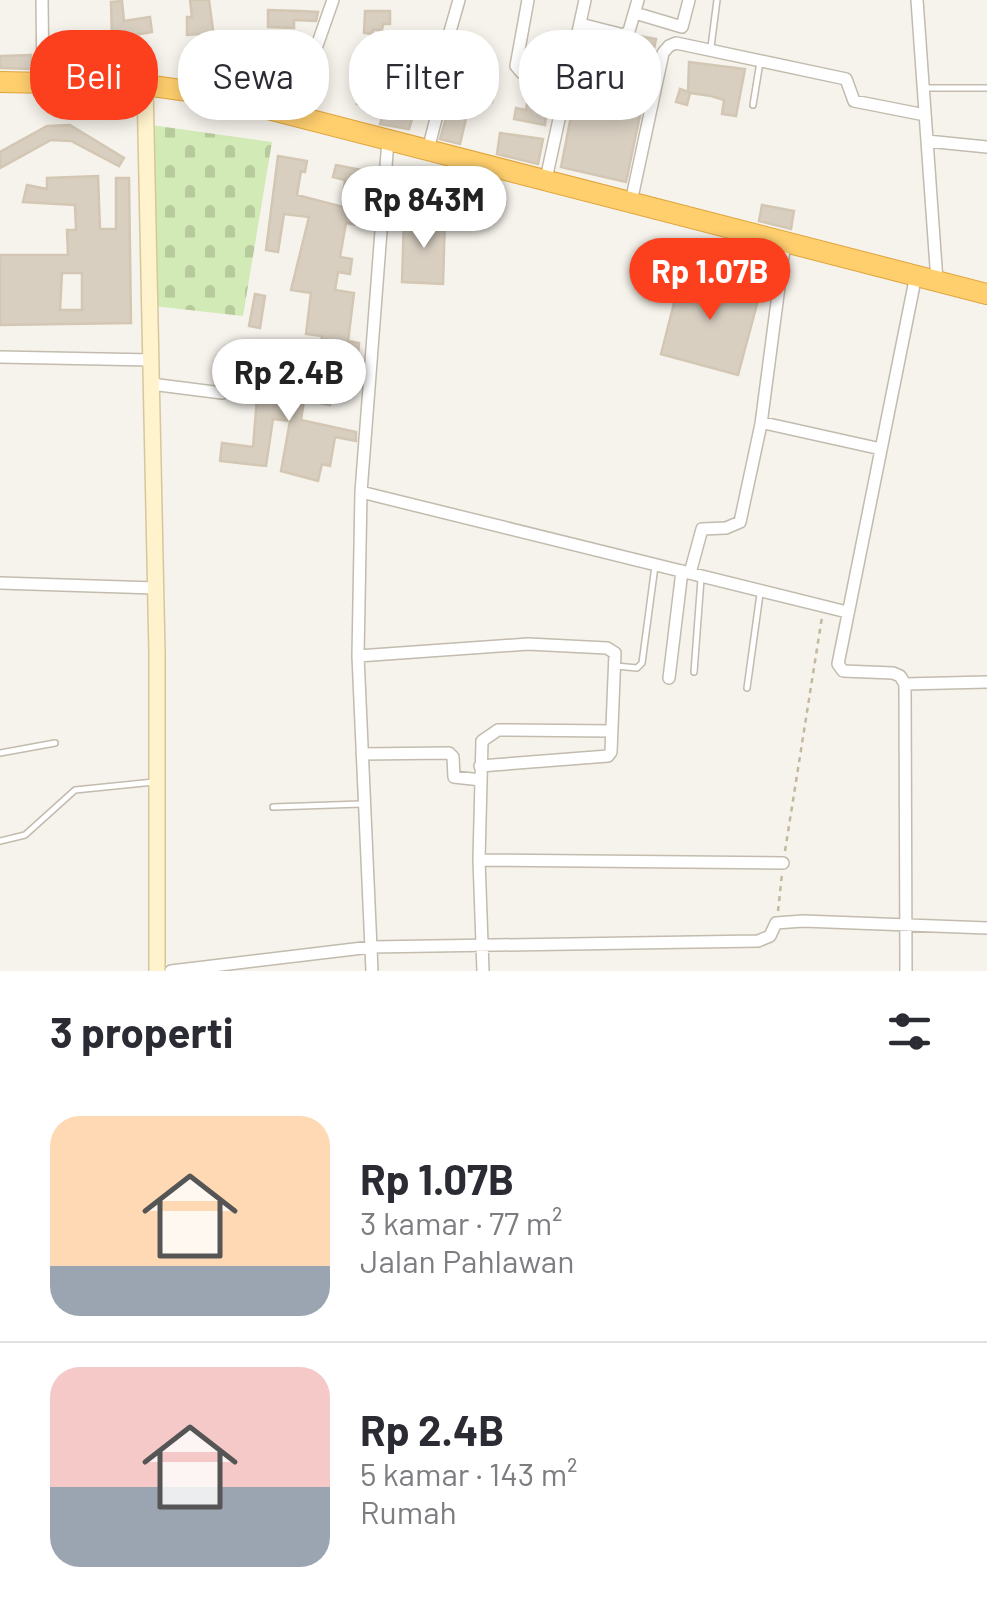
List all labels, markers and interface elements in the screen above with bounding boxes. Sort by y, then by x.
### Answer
chip: Beli [30,30,158,120]
chip: Sewa [178,30,329,120]
chip: Filter [349,30,499,120]
chip: Baru [519,30,661,120]
pin: Rp 843M [332,166,516,251]
text: Rp 843M [363,179,485,217]
pin: Rp 1.07B [607,238,813,323]
text: Rp 1.07B [651,251,769,289]
pin: Rp 2.4B [197,339,381,424]
text: Rp 2.4B [234,352,344,390]
icon: filters [882,1004,937,1059]
text: 3 properti [50,1006,234,1056]
text: Rp 1.07B [360,1153,514,1203]
icon: home [130,1156,250,1276]
text: 3 kamar · 77 m² [360,1203,563,1241]
text: Jalan Pahlawan [360,1241,574,1279]
text: Rp 2.4B [360,1404,504,1454]
icon: home [130,1407,250,1527]
text: 5 kamar · 143 m² [360,1454,578,1492]
text: Rumah [360,1492,457,1530]

